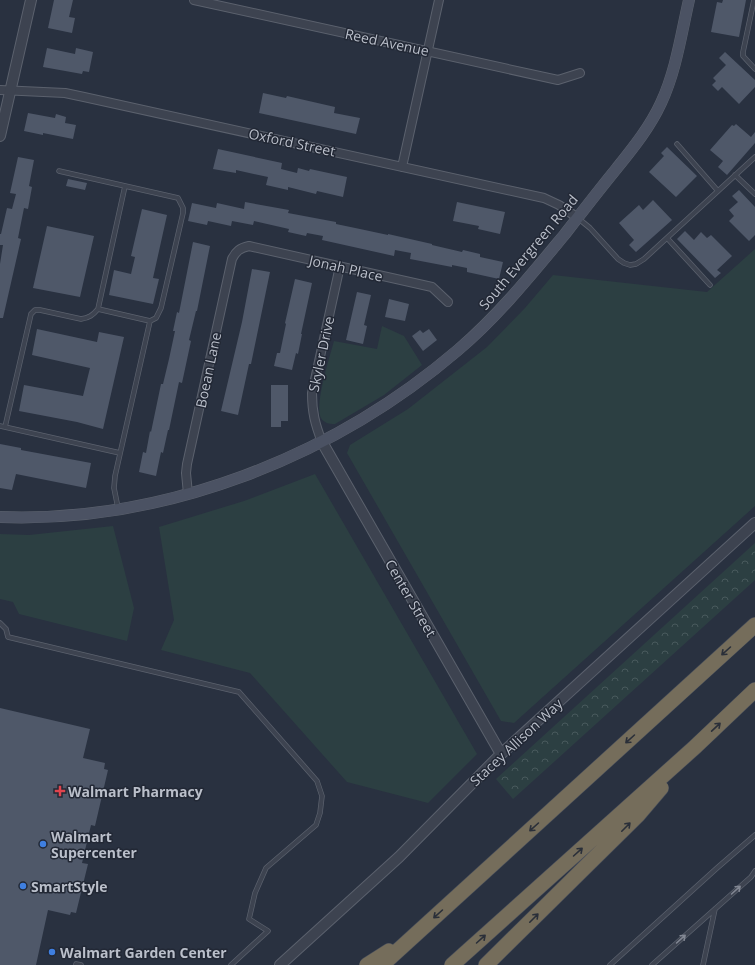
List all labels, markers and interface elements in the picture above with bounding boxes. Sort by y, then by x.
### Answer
street label: Reed Avenue [343,24,431,60]
street label: Oxford Street [247,124,337,160]
street label: South Evergreen Road [474,190,582,314]
street label: Jonah Place [305,250,385,286]
street label: Skyler Drive [304,314,338,394]
street label: Boean Lane [191,330,225,410]
street label: Center Street [381,556,441,640]
one-way arrow [721,647,731,656]
street label: Stacey Allison Way [466,693,567,790]
one-way arrow [711,722,721,732]
one-way arrow [625,734,635,744]
place label: Walmart Pharmacy [68,782,203,801]
marker: Walmart Pharmacy [55,786,65,796]
one-way arrow [529,822,539,831]
one-way arrow [621,822,631,832]
place label: Walmart Supercenter [51,827,137,862]
marker: Walmart Supercenter [38,839,48,849]
one-way arrow [573,847,583,857]
place label: SmartStyle [31,877,108,896]
marker: SmartStyle [18,881,28,891]
one-way arrow [731,886,741,895]
one-way arrow [433,909,443,919]
one-way arrow [529,913,539,923]
one-way arrow [476,935,486,944]
one-way arrow [676,935,687,944]
place label: Walmart Garden Center [60,943,227,962]
marker: Walmart Garden Center [47,947,57,957]

